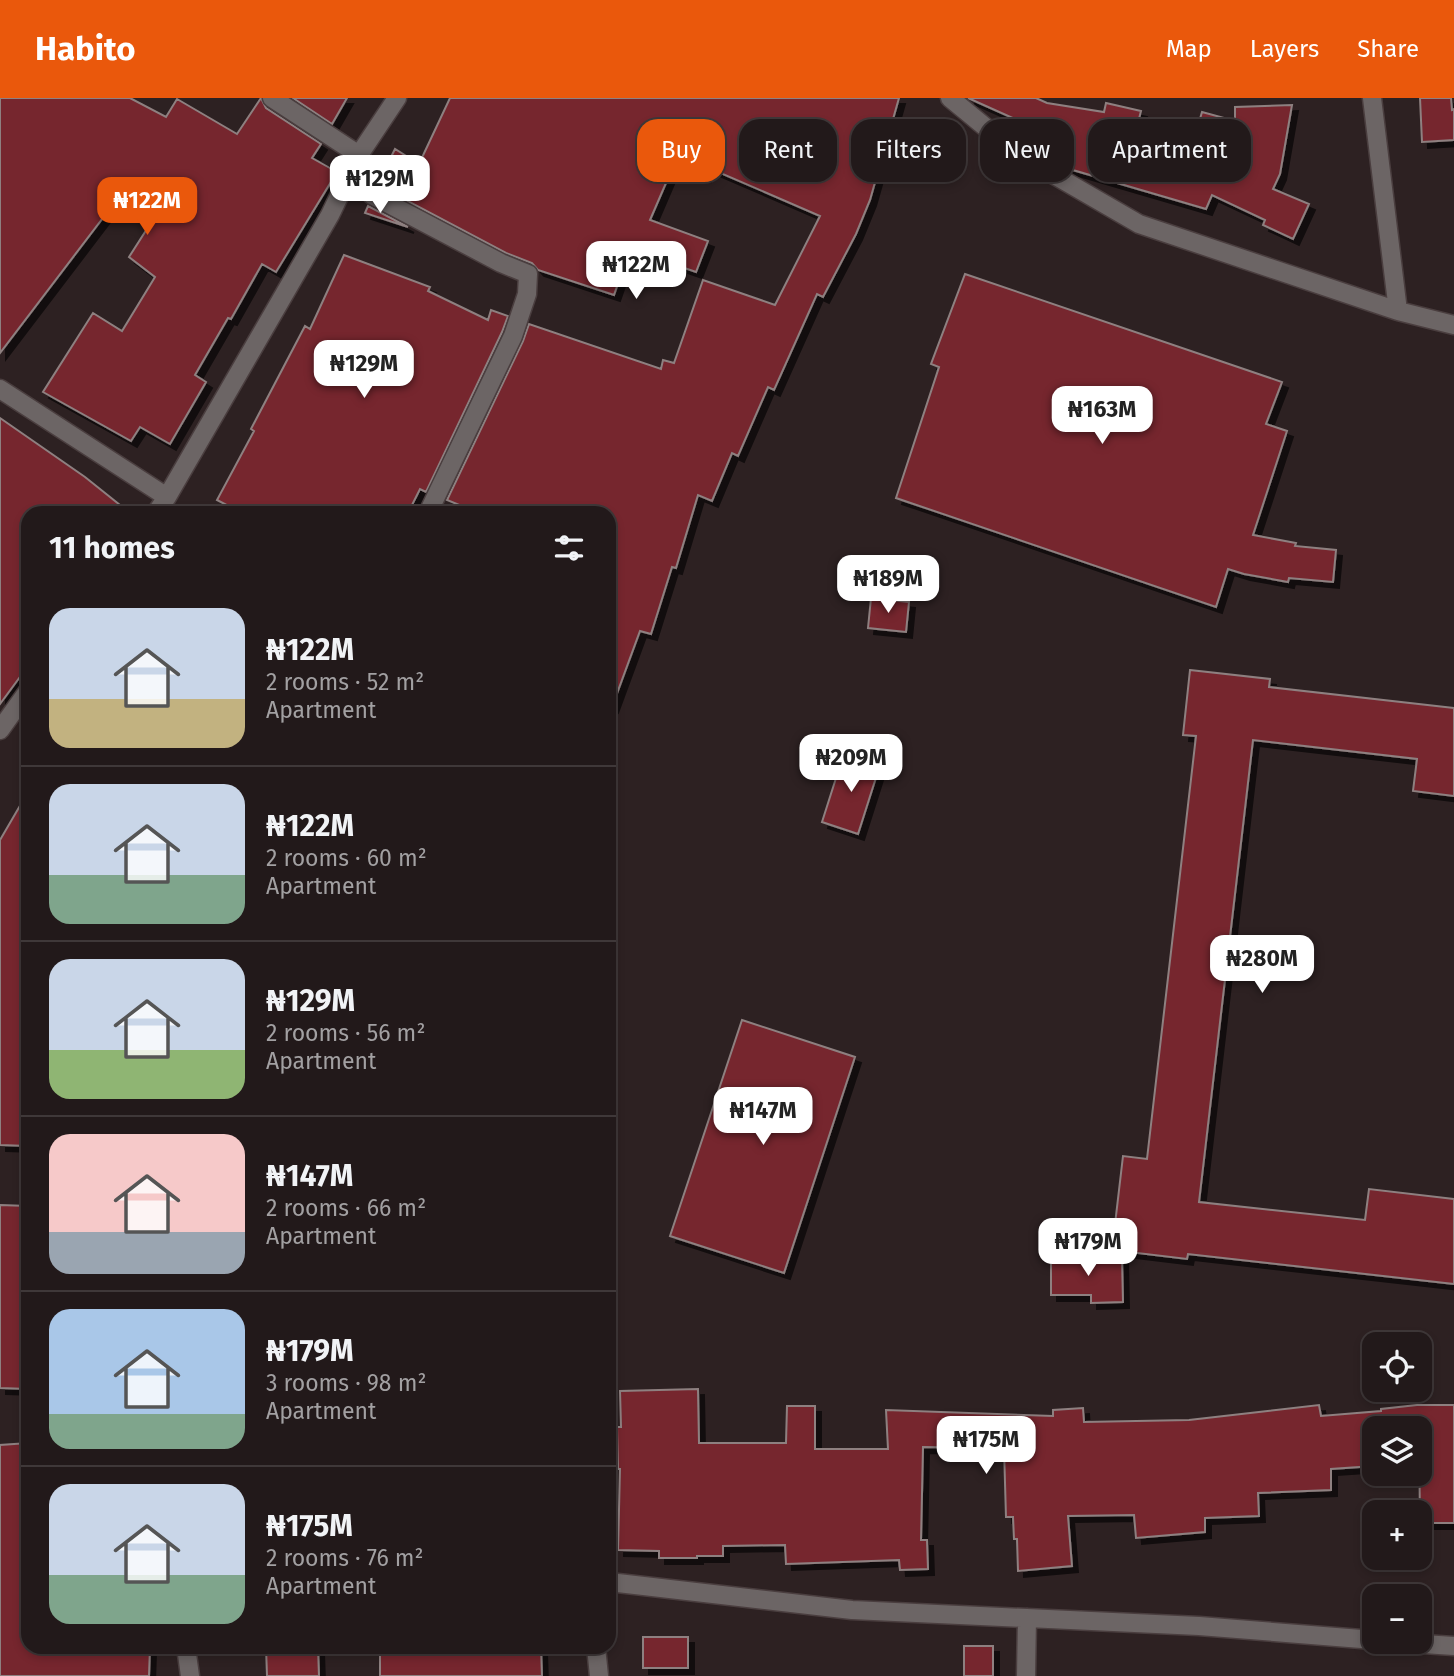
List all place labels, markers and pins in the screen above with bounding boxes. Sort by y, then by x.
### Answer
pin: ₦129M [331,156,429,215]
pin: ₦122M [98,178,196,237]
pin: ₦122M [587,242,685,301]
pin: ₦129M [315,341,413,400]
pin: ₦163M [1053,386,1151,446]
pin: ₦189M [839,556,937,615]
pin: ₦209M [802,734,900,794]
pin: ₦280M [1213,936,1311,995]
pin: ₦147M [714,1088,812,1147]
pin: ₦179M [1039,1218,1137,1278]
pin: ₦175M [937,1416,1035,1476]

